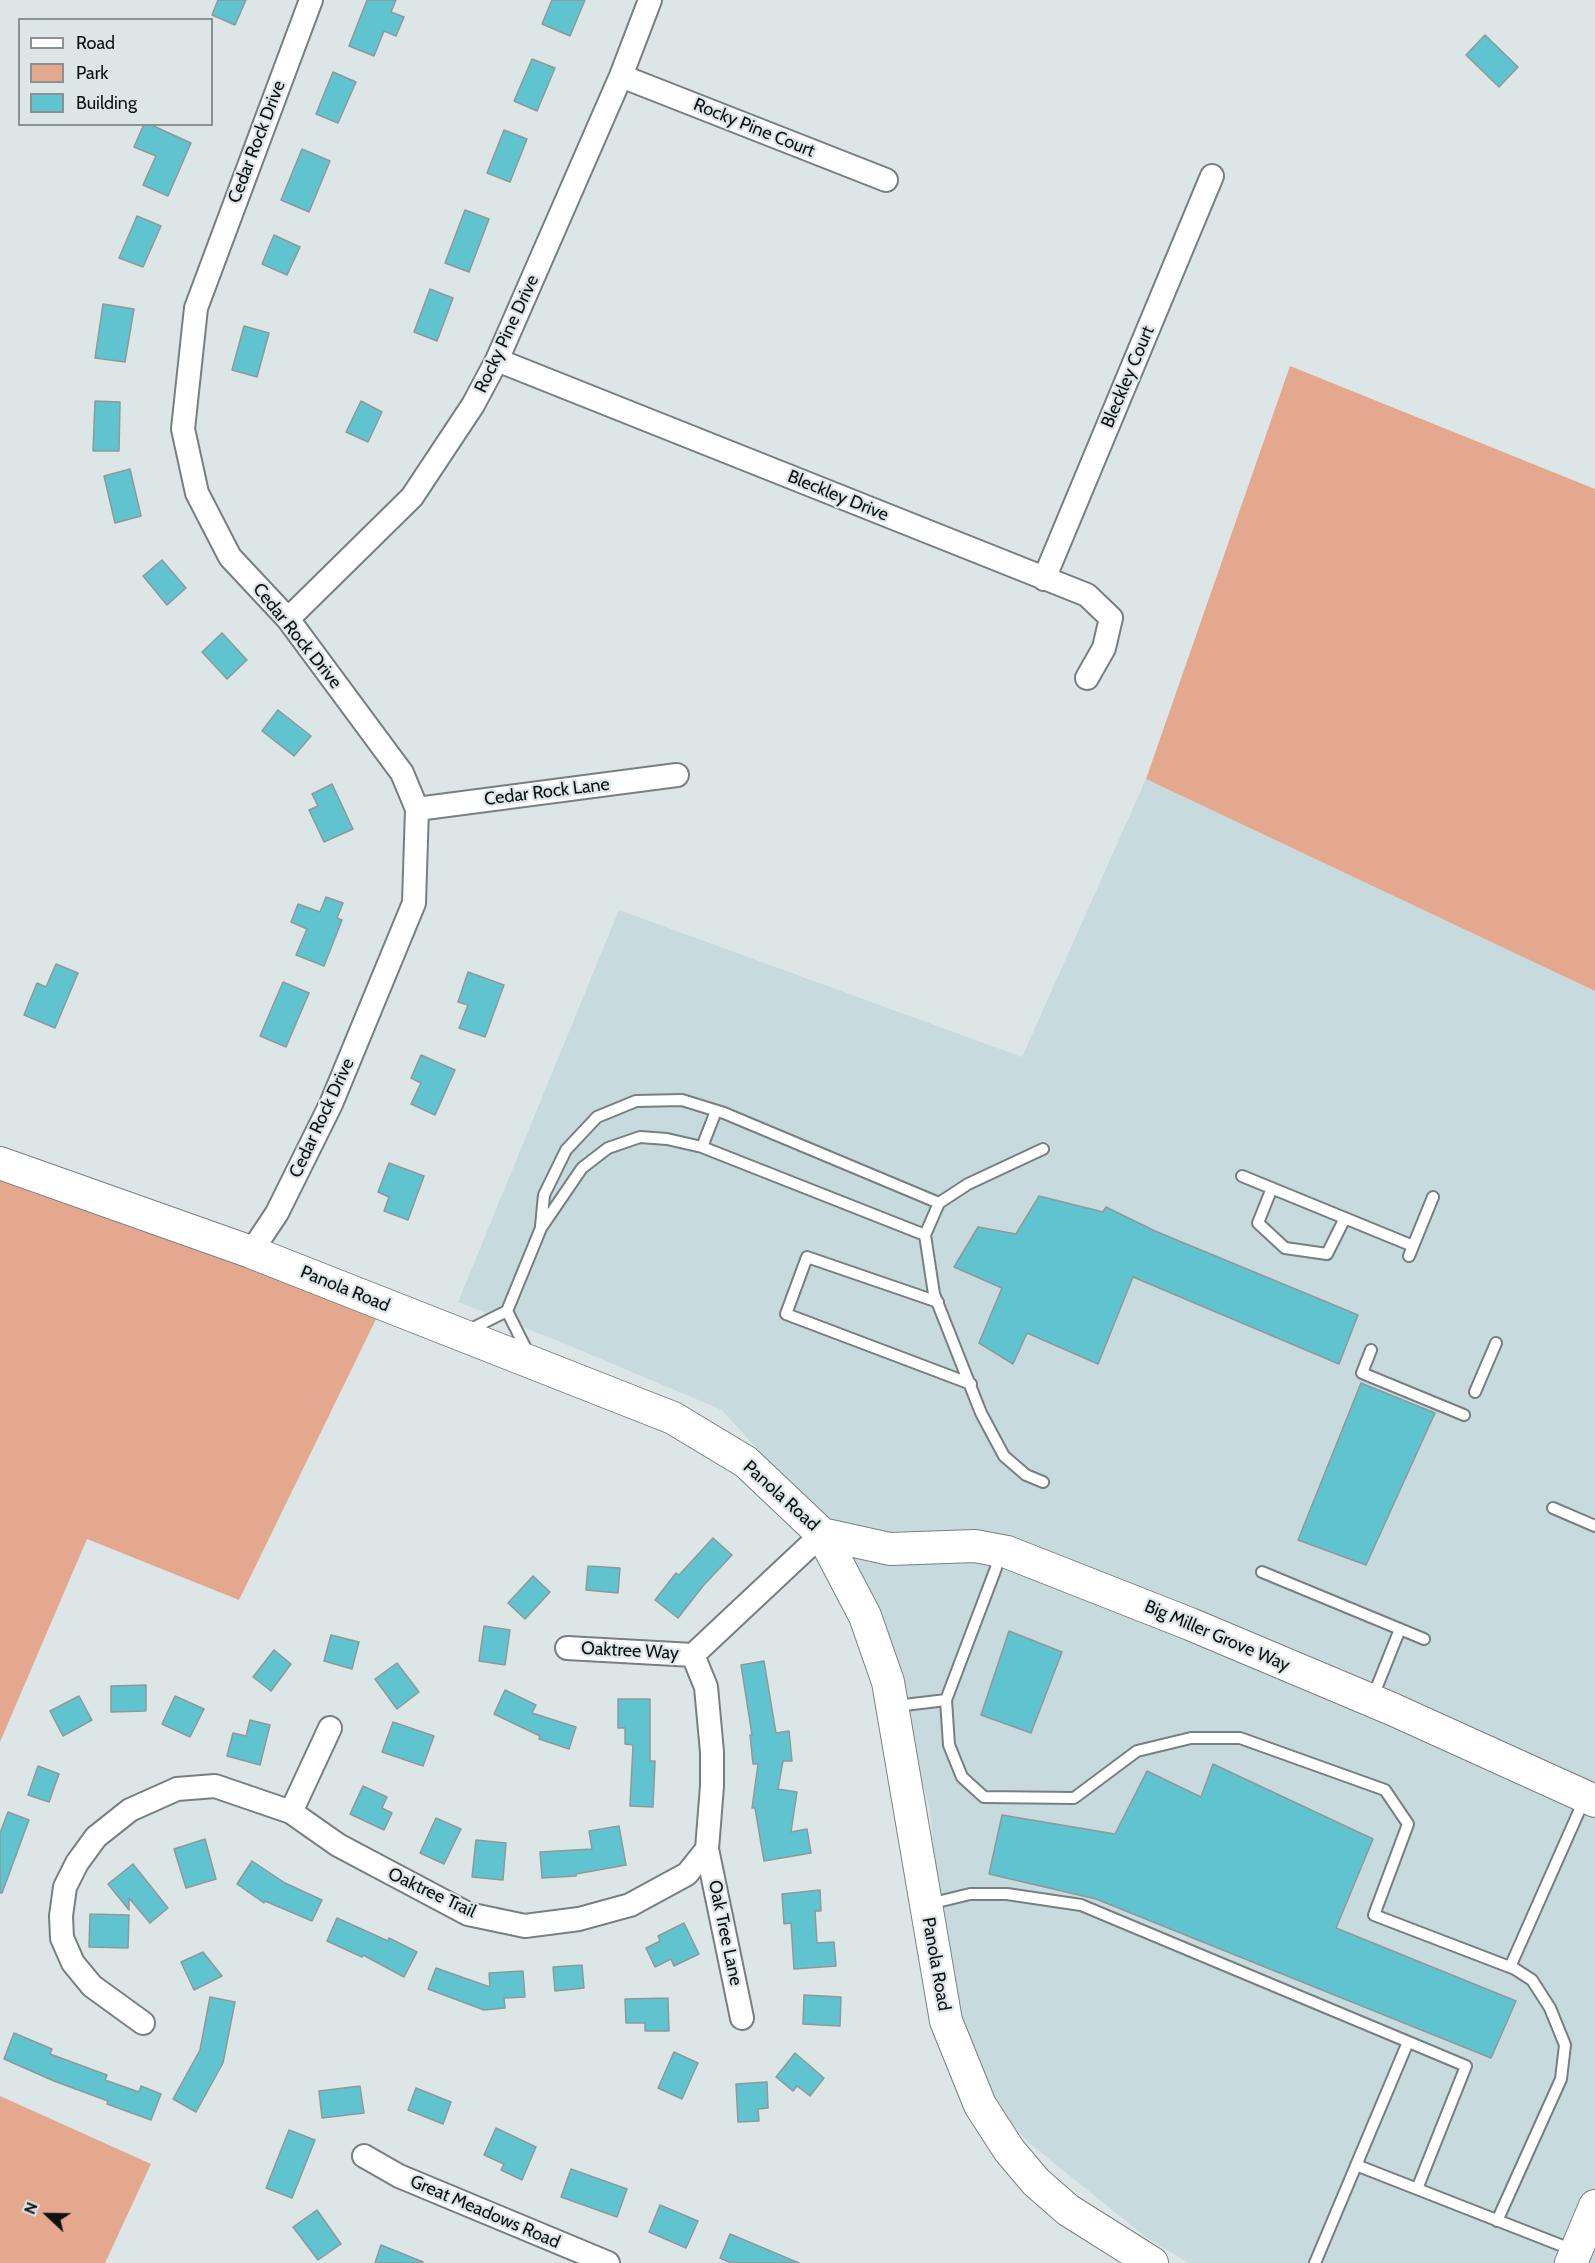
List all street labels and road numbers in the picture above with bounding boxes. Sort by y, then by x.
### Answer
street label: Cedar Rock Drive [224,78,290,206]
street label: Rocky Pine Court [690,94,818,162]
street label: Rocky Pine Drive [470,272,544,396]
street label: Bleckley Court [1097,323,1159,431]
street label: Bleckley Drive [784,466,892,526]
street label: Cedar Rock Drive [248,579,346,693]
street label: Cedar Rock Lane [483,774,611,810]
street label: Cedar Rock Drive [285,1055,359,1181]
street label: Panola Road [297,1261,393,1317]
street label: Panola Road [739,1456,823,1536]
street label: Big Miller Grove Way [1141,1596,1293,1676]
street label: Oaktree Way [580,1638,680,1664]
street label: Oaktree Trail [385,1863,479,1923]
street label: Oak Tree Lane [703,1878,747,1988]
street label: Panola Road [917,1916,955,2012]
street label: Great Meadows Road [407,2171,563,2253]

